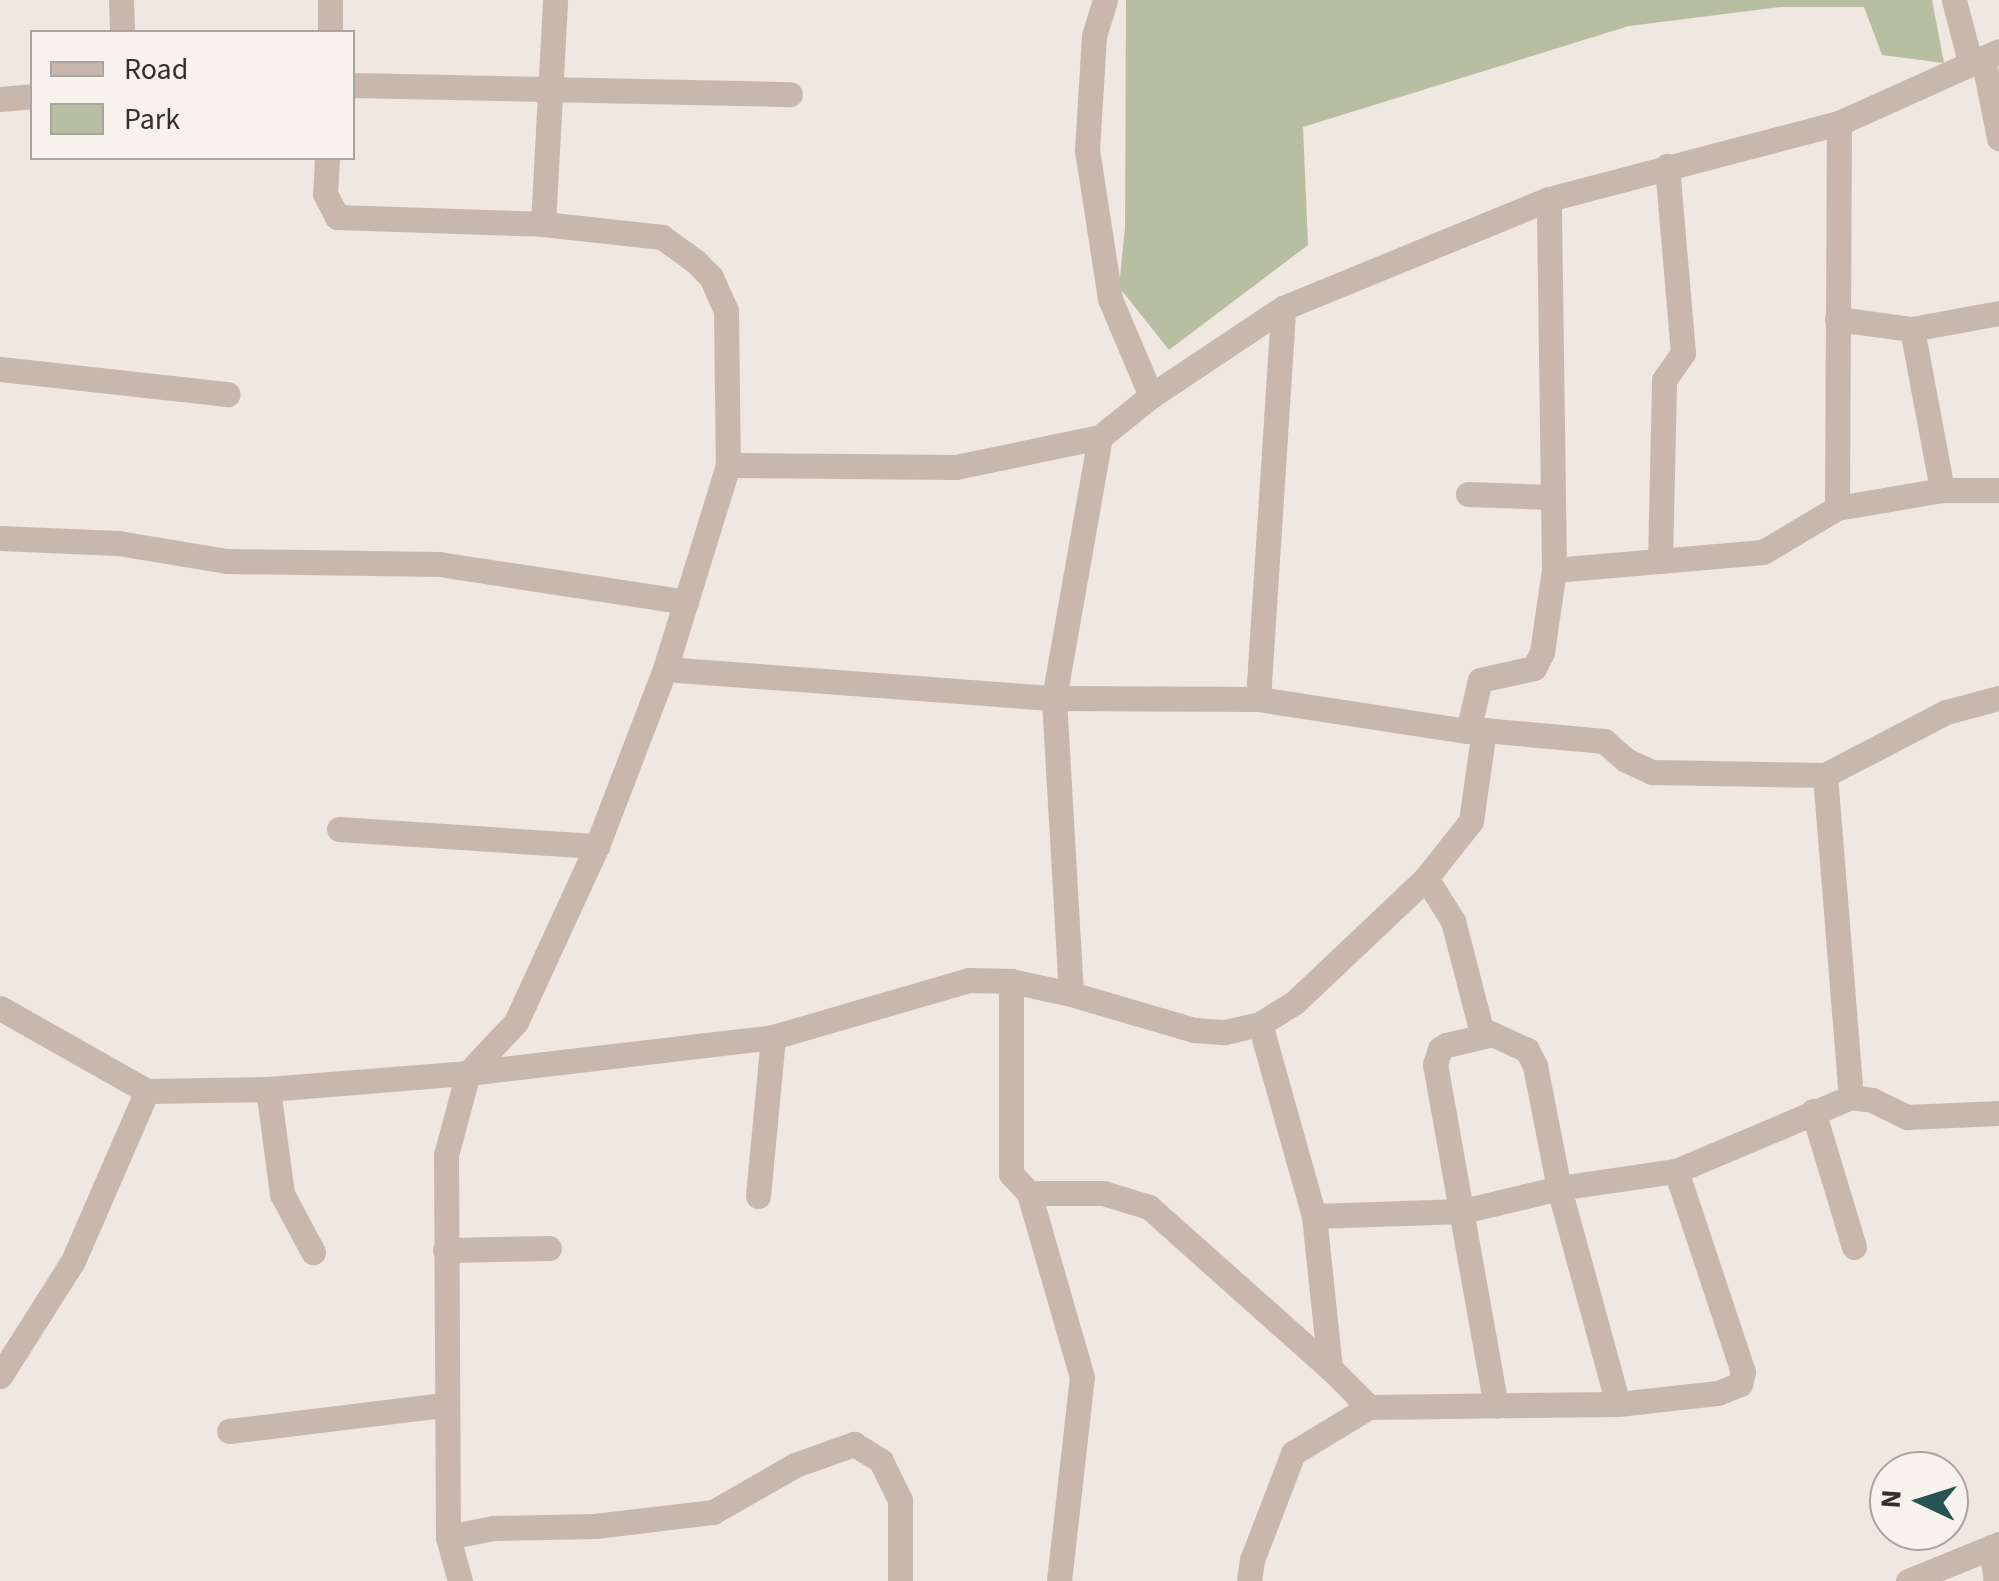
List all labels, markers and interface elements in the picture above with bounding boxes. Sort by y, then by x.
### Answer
legend [30,30,355,160]
text: Road [124,48,188,91]
text: Park [124,98,180,141]
north arrow [1869,1451,1969,1551]
text: N [1870,1488,1912,1510]

